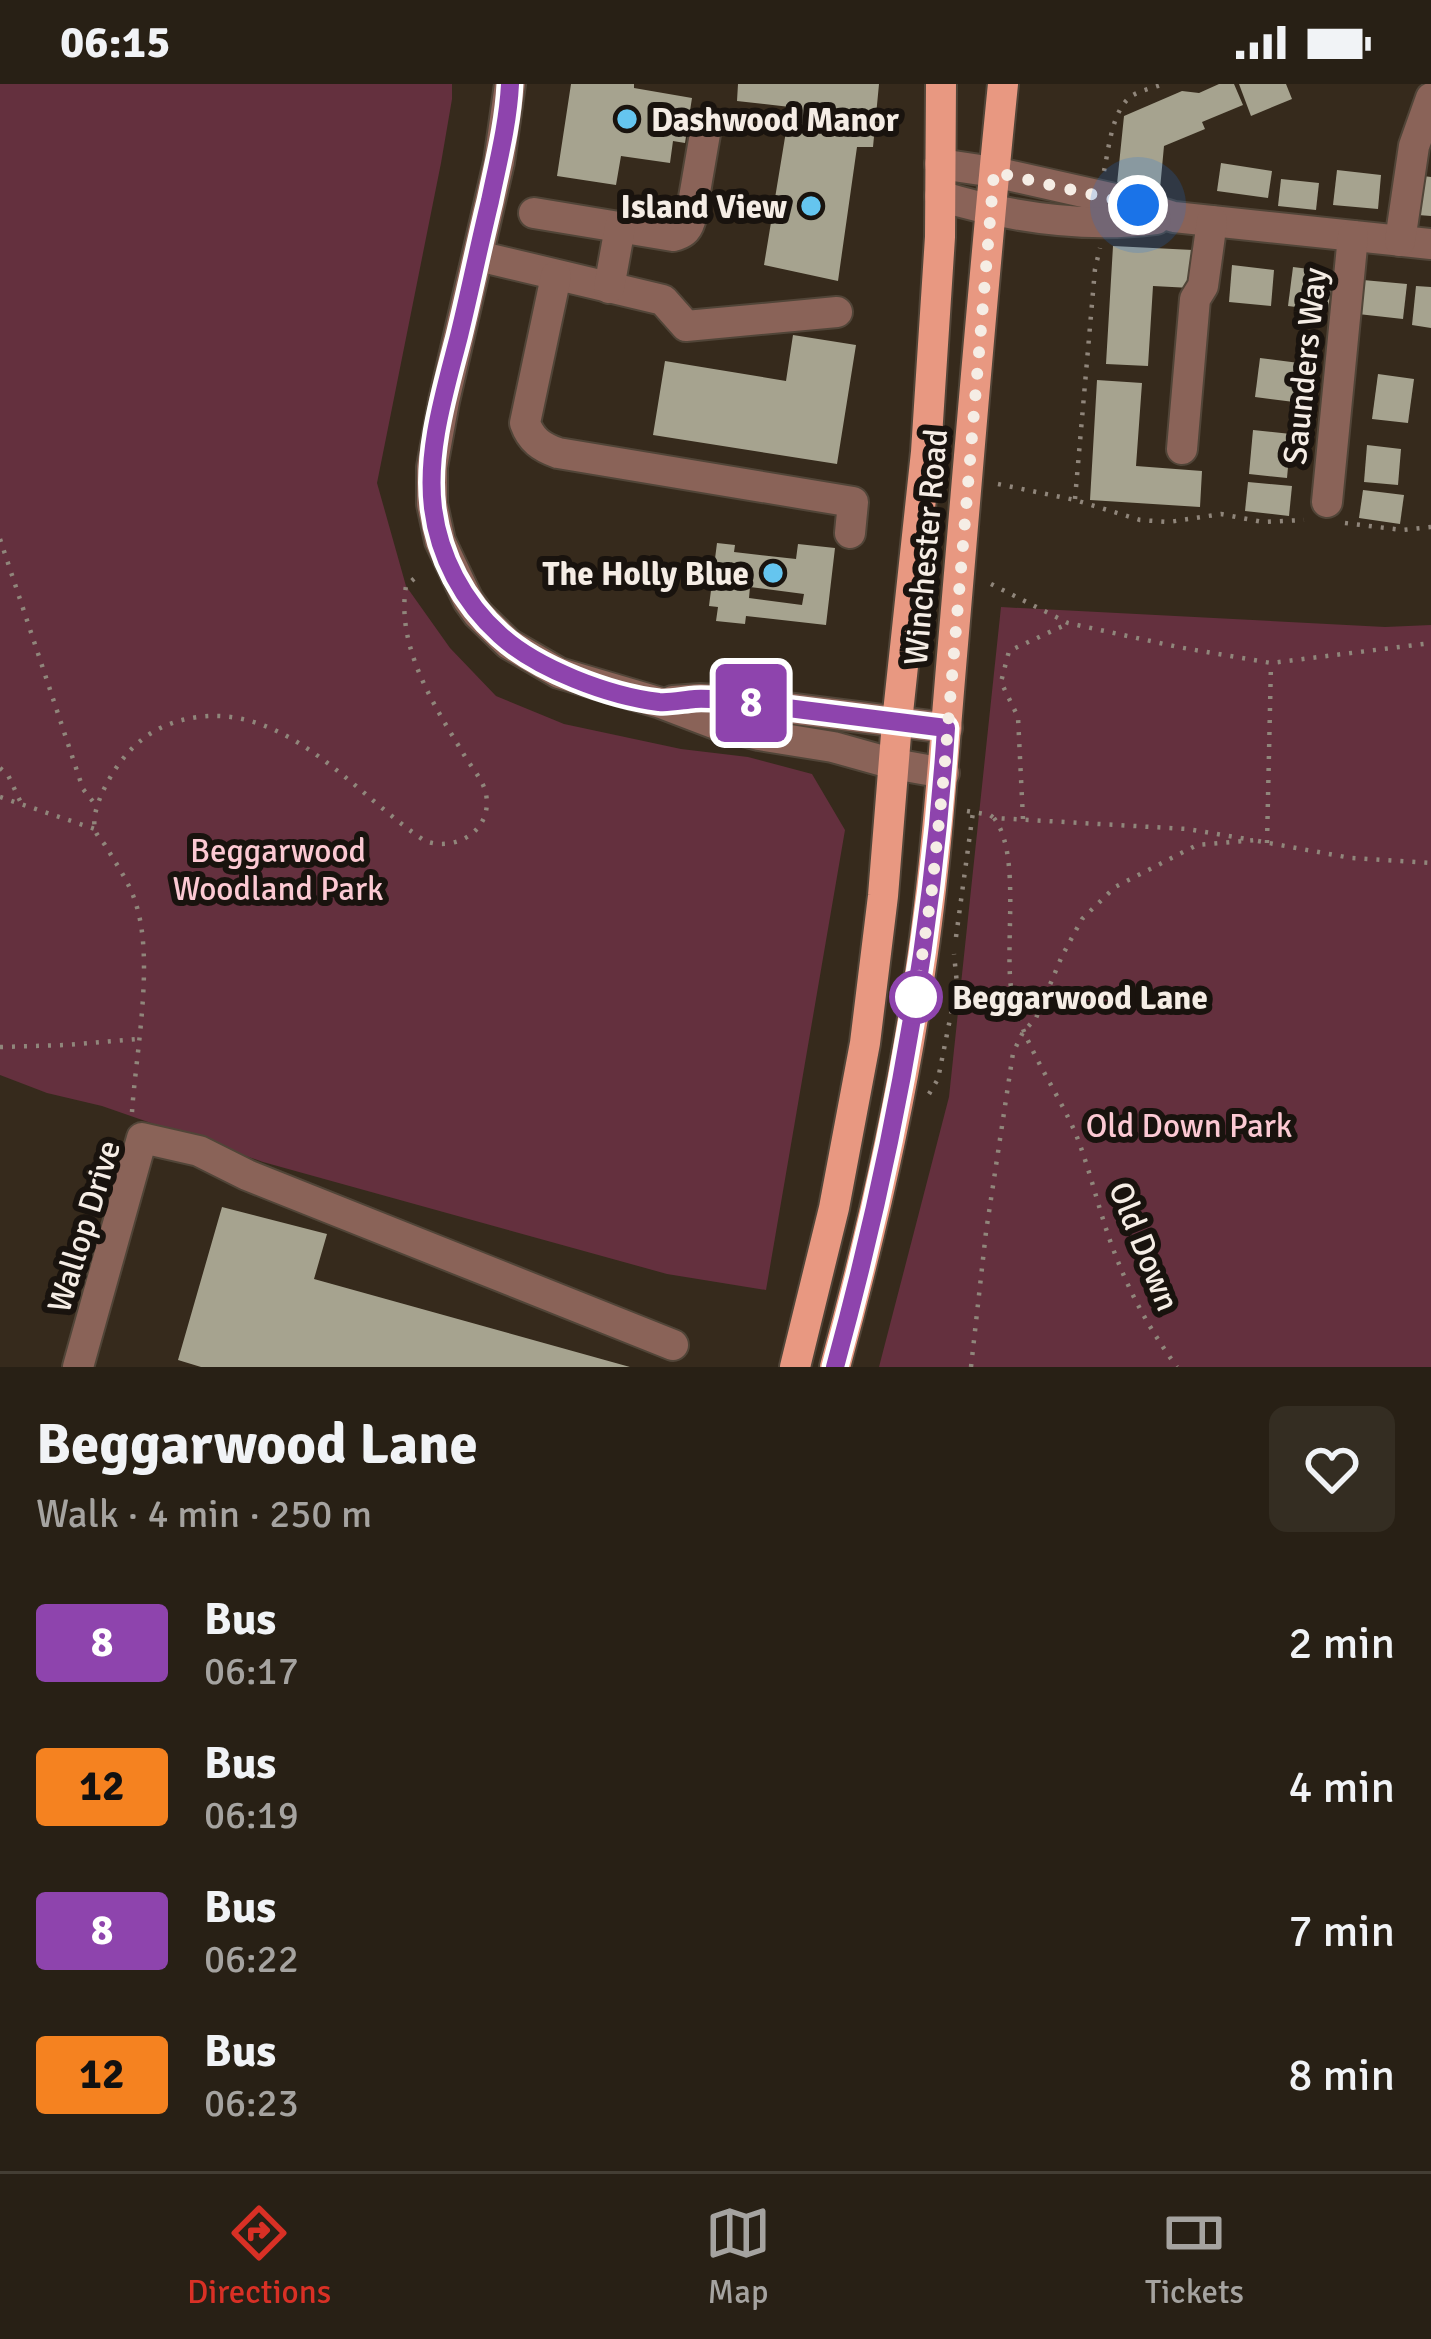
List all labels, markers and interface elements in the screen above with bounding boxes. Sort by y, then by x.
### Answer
text: 06:15 [60,15,170,70]
place label: Dashwood Manor [651,100,900,141]
marker: Dashwood Manor [614,106,640,132]
your location [1108,175,1168,235]
place label: Island View [621,187,787,228]
marker: Island View [798,193,824,219]
street label: Saunders Way [1275,265,1336,467]
street label: Winchester Road [896,427,957,667]
place label: The Holly Blue [543,554,749,595]
marker: The Holly Blue [760,560,786,586]
line badge: 8 [712,664,790,742]
text: 8 [740,677,762,728]
park label: Beggarwood Woodland Park [172,831,384,910]
marker: Beggarwood Lane [891,972,941,1022]
place label: Beggarwood Lane [952,978,1208,1019]
park label: Old Down Park [1086,1106,1292,1147]
street label: Wallop Drive [39,1135,130,1318]
street label: Old Down [1099,1176,1188,1317]
button: heart [1269,1406,1395,1532]
text: Beggarwood Lane [36,1409,478,1480]
text: Walk · 4 min · 250 m [36,1490,372,1538]
text: Bus [204,1592,276,1647]
text: 2 min [1288,1616,1395,1671]
text: 8 [91,1617,113,1668]
text: 06:17 [204,1647,299,1695]
text: Bus [204,1736,276,1791]
text: 4 min [1288,1760,1395,1815]
text: 12 [79,1761,125,1812]
text: 06:19 [204,1791,299,1839]
text: Bus [204,1880,276,1935]
text: 7 min [1288,1904,1395,1959]
text: 8 [91,1905,113,1956]
text: 06:22 [204,1935,299,1983]
text: Bus [204,2024,276,2079]
text: 8 min [1288,2048,1395,2103]
text: 12 [79,2049,125,2100]
text: 06:23 [204,2079,299,2127]
tab: Directions [187,2200,331,2313]
tab: Map [705,2200,771,2313]
tab: Tickets [1145,2200,1244,2313]

